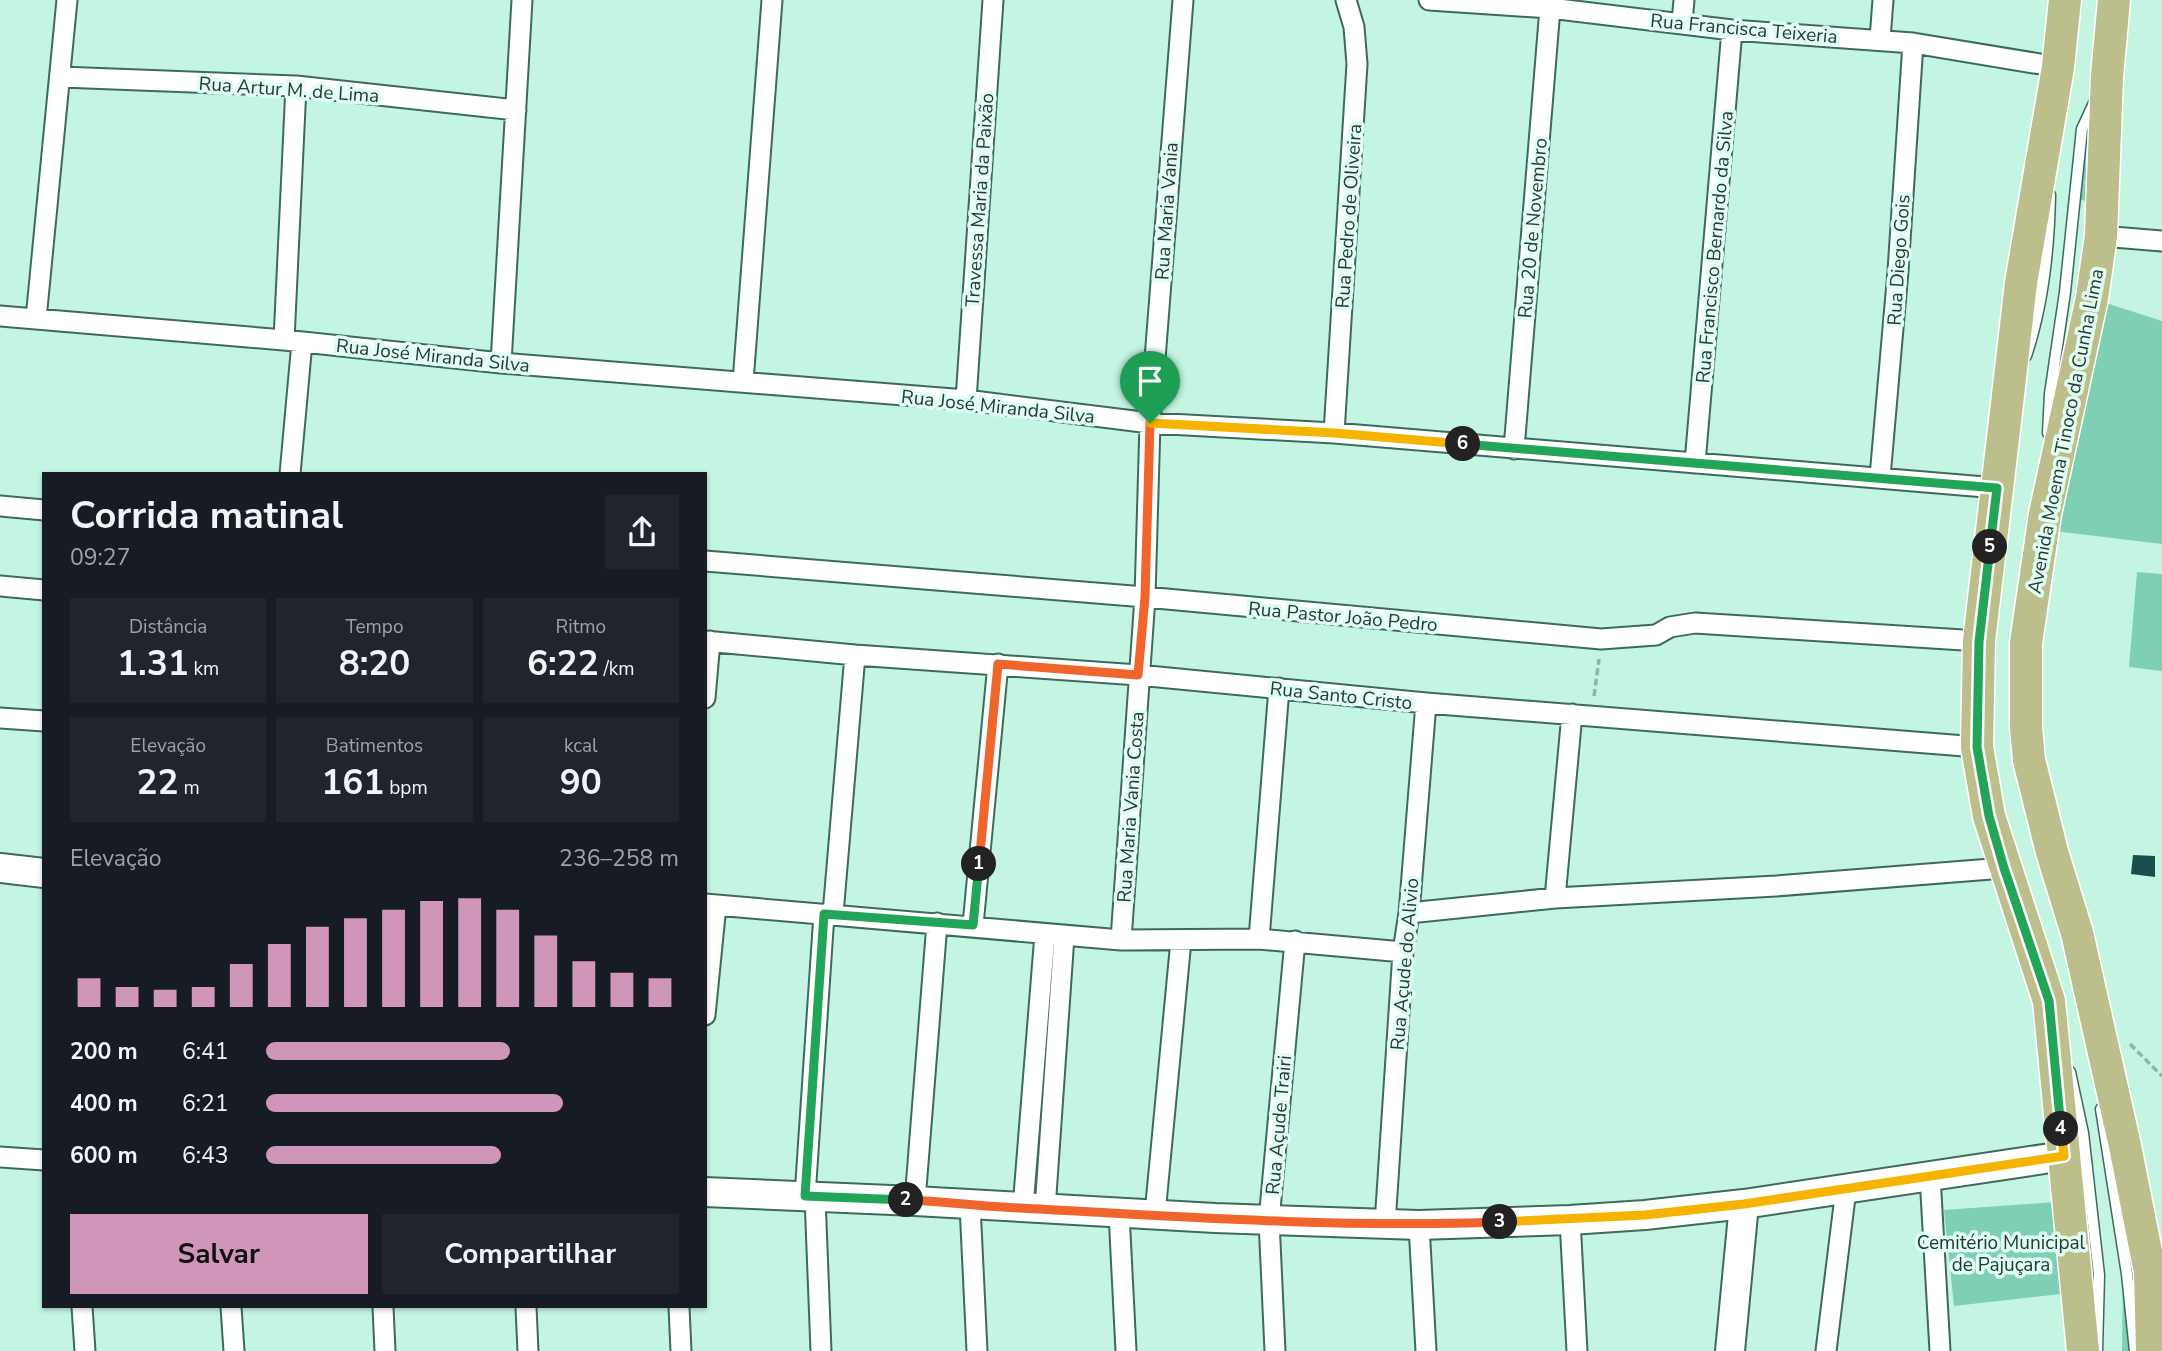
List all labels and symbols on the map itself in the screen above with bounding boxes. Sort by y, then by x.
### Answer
street label: Rua Francisca Teixeria [1649,8,1839,50]
street label: Rua Artur M. de Lima [198,71,380,109]
street label: Travessa Maria da Paixão [960,92,1000,308]
street label: Rua Francisco Bernardo da Silva [1690,110,1740,384]
street label: Rua Pedro de Oliveira [1330,123,1368,309]
street label: Rua 20 de Novembro [1512,137,1554,319]
street label: Rua Maria Vania [1149,141,1185,281]
street label: Rua Diego Gois [1881,194,1917,327]
street label: Avenida Moema Tinoco da Cunha Lima [2022,266,2110,596]
street label: Rua José Miranda Silva [335,333,531,379]
pin [1120,351,1180,423]
street label: Rua José Miranda Silva [900,384,1096,430]
pin: 6 [1446,426,1480,462]
pin: 5 [1972,530,2008,564]
street label: Rua Pastor João Pedro [1247,596,1439,638]
street label: Rua Santo Cristo [1268,676,1413,716]
street label: Rua Maria Vania Costa [1111,711,1151,903]
pin: 1 [962,846,996,882]
street label: Rua Açude do Alivio [1385,877,1425,1051]
street label: Rua Açude Trairi [1260,1054,1298,1196]
pin: 4 [2044,1112,2078,1146]
pin: 2 [888,1182,923,1218]
pin: 3 [1482,1204,1518,1240]
park label: Cemitério Municipal de Pajuçara [1917,1230,2086,1278]

